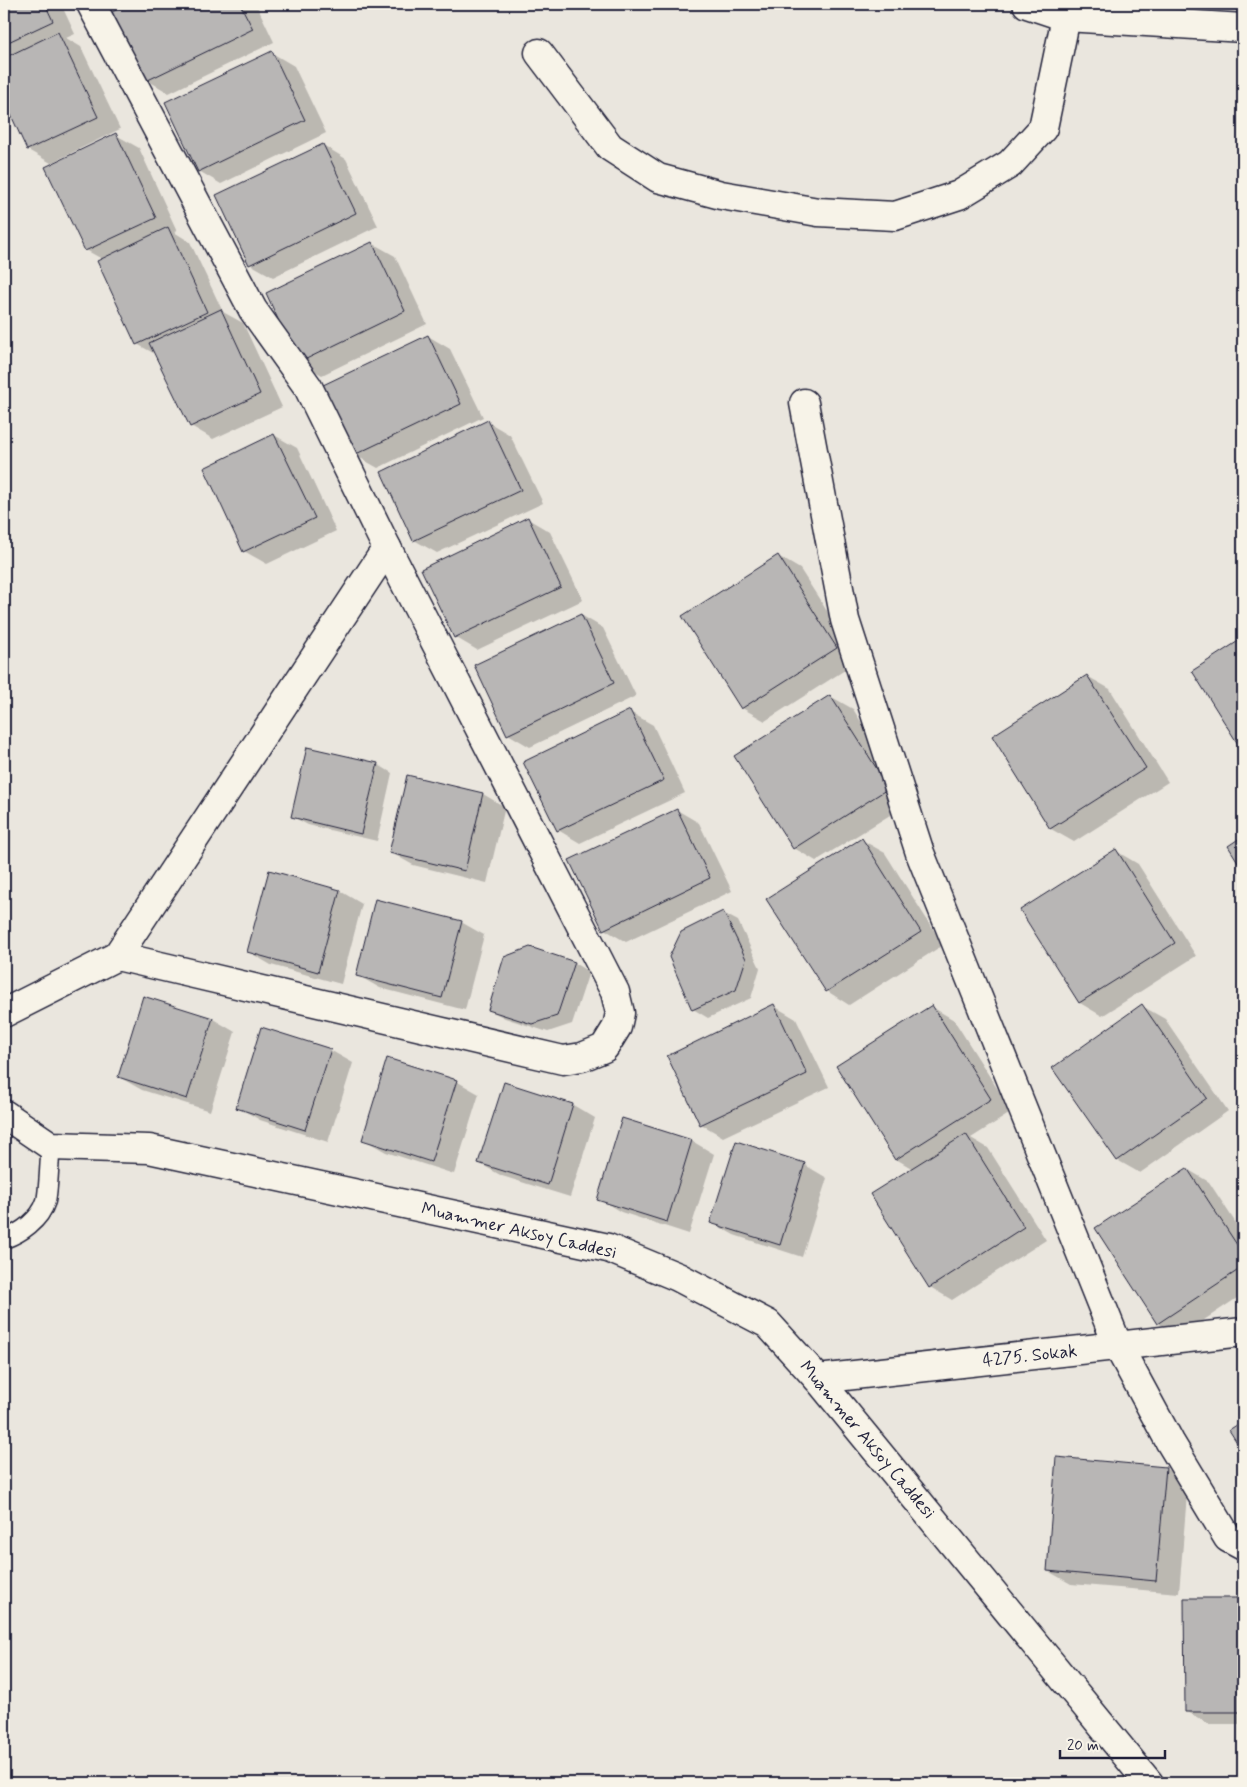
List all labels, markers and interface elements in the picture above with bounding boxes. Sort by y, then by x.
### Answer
street label: Muammer Aksoy Caddesi [419,1197,619,1265]
street label: 4275. Sokak [982,1339,1079,1373]
street label: Muammer Aksoy Caddesi [794,1356,940,1524]
scale bar [1060,1727,1164,1759]
text: 20 m [1067,1736,1099,1756]

